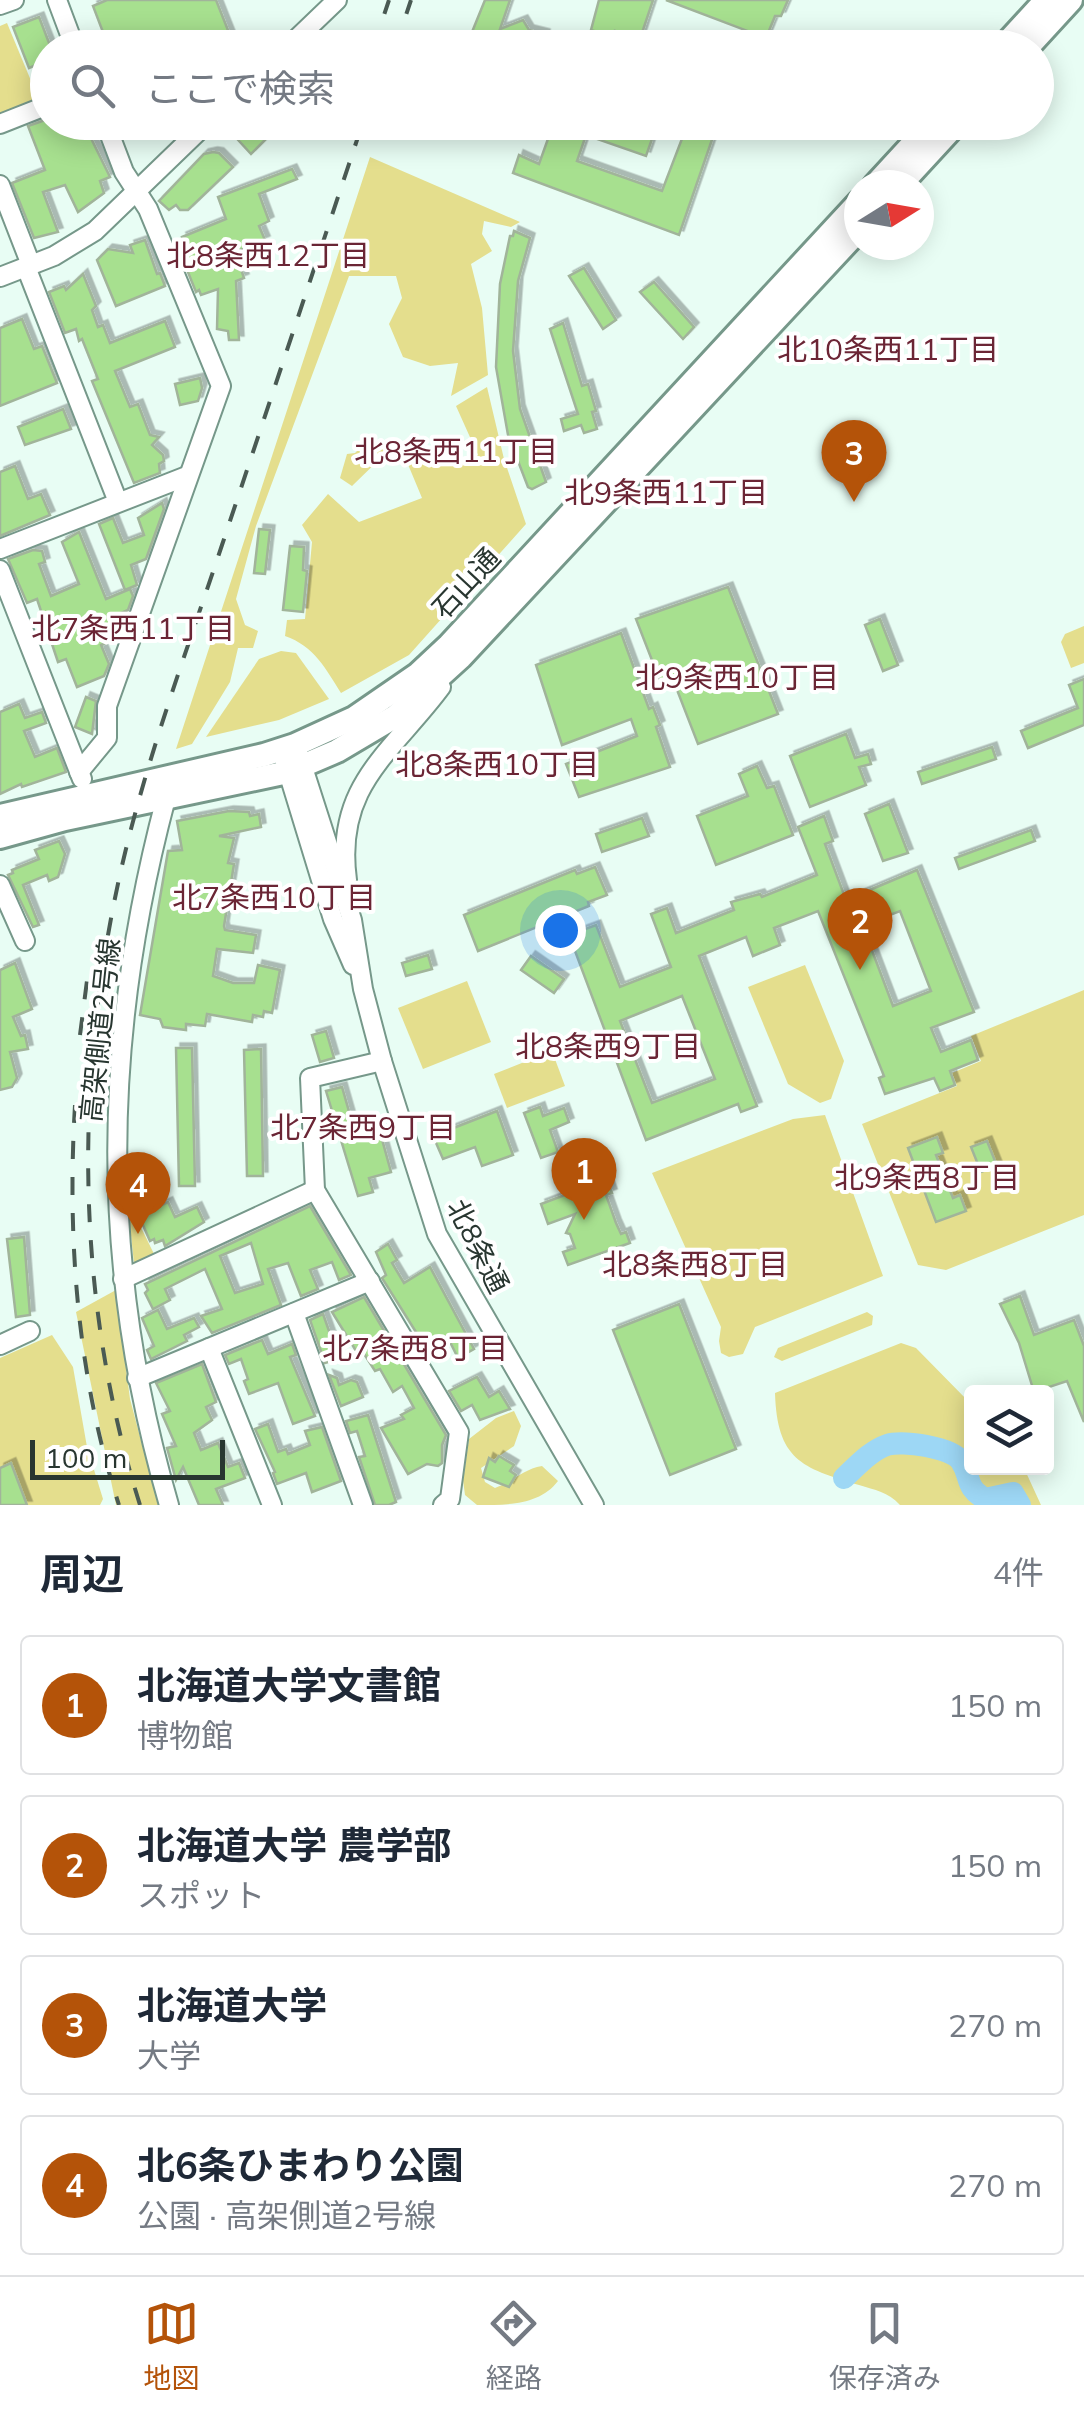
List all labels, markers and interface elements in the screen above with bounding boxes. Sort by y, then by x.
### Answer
search box [30,30,1054,140]
icon: search [65,58,120,113]
text: ここで検索 [145,64,335,112]
north arrow [844,170,934,260]
district label: 北8条西12丁目 [166,236,370,274]
district label: 北10条西11丁目 [777,330,999,368]
pin: 3 [822,420,886,502]
district label: 北8条西11丁目 [354,432,558,470]
district label: 北9条西11丁目 [564,473,768,511]
street label: 石山通 [424,540,507,625]
district label: 北7条西11丁目 [31,609,235,647]
district label: 北9条西10丁目 [635,658,839,696]
district label: 北8条西10丁目 [395,745,599,783]
district label: 北7条西10丁目 [172,878,376,916]
pin: 2 [828,888,892,970]
your location [535,905,586,956]
street label: 高架側道2号線 [72,936,127,1124]
district label: 北8条西9丁目 [515,1027,701,1065]
district label: 北7条西9丁目 [270,1108,456,1146]
pin: 1 [552,1138,616,1220]
pin: 4 [106,1152,170,1234]
district label: 北9条西8丁目 [834,1158,1020,1196]
street label: 北8条通 [440,1193,517,1299]
district label: 北8条西8丁目 [602,1245,788,1283]
district label: 北7条西8丁目 [322,1329,508,1367]
map controls [964,1385,1054,1475]
button: layers [964,1385,1054,1475]
scale bar [30,1435,225,1480]
text: 100 m [45,1440,127,1475]
text: 周辺 [40,1547,124,1600]
text: 4件 [993,1552,1044,1592]
text: 北海道大学文書館 [137,1661,441,1709]
text: 1 [65,1685,84,1725]
text: 150 m [948,1685,1042,1725]
text: 博物館 [137,1715,233,1755]
text: 北海道大学 農学部 [137,1821,451,1869]
text: 2 [65,1845,84,1885]
text: 150 m [948,1845,1042,1885]
text: スポット [137,1875,265,1915]
text: 北海道大学 [137,1981,327,2029]
text: 3 [65,2005,84,2045]
text: 270 m [948,2005,1042,2045]
text: 大学 [137,2035,201,2075]
text: 北6条ひまわり公園 [137,2141,464,2189]
text: 4 [65,2165,84,2205]
text: 270 m [948,2165,1042,2205]
text: 公園 · 高架側道2号線 [137,2195,436,2235]
tab: 地図 [143,2296,199,2396]
tab: 経路 [486,2296,542,2396]
tab: 保存済み [829,2296,941,2396]

